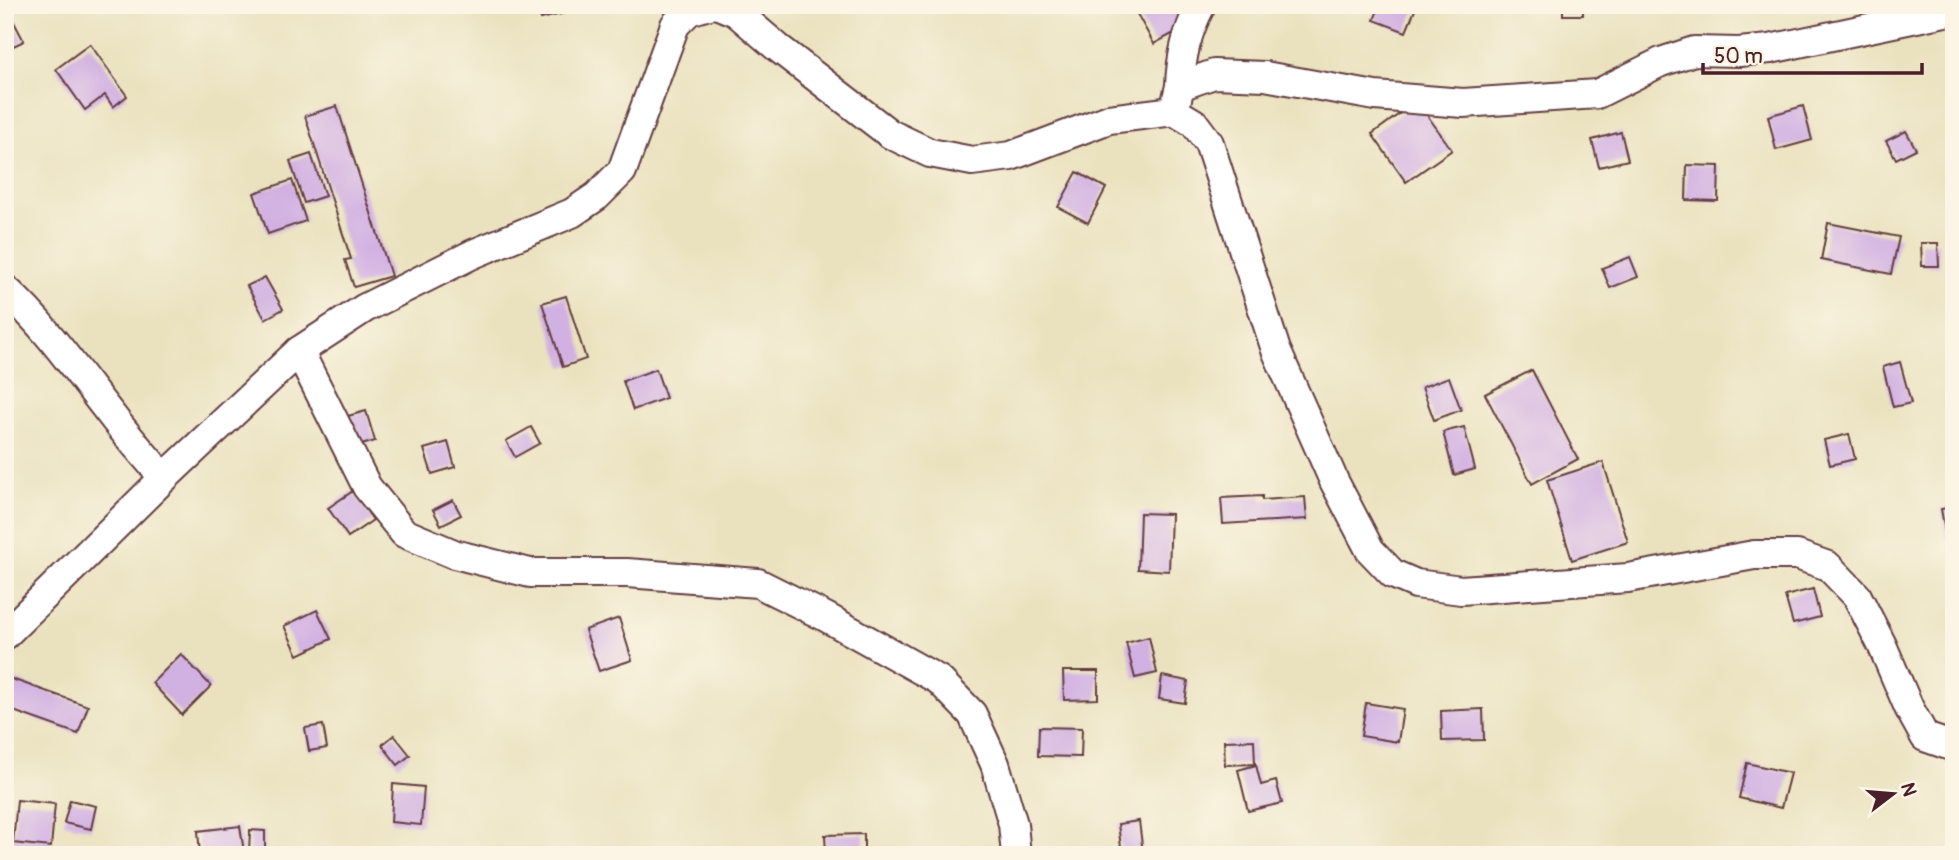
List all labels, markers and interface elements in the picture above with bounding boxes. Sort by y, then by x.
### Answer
scale bar [1703,32,1922,76]
text: 50 m [1714,43,1763,70]
north arrow [1857,758,1927,828]
text: N [1895,780,1922,799]

